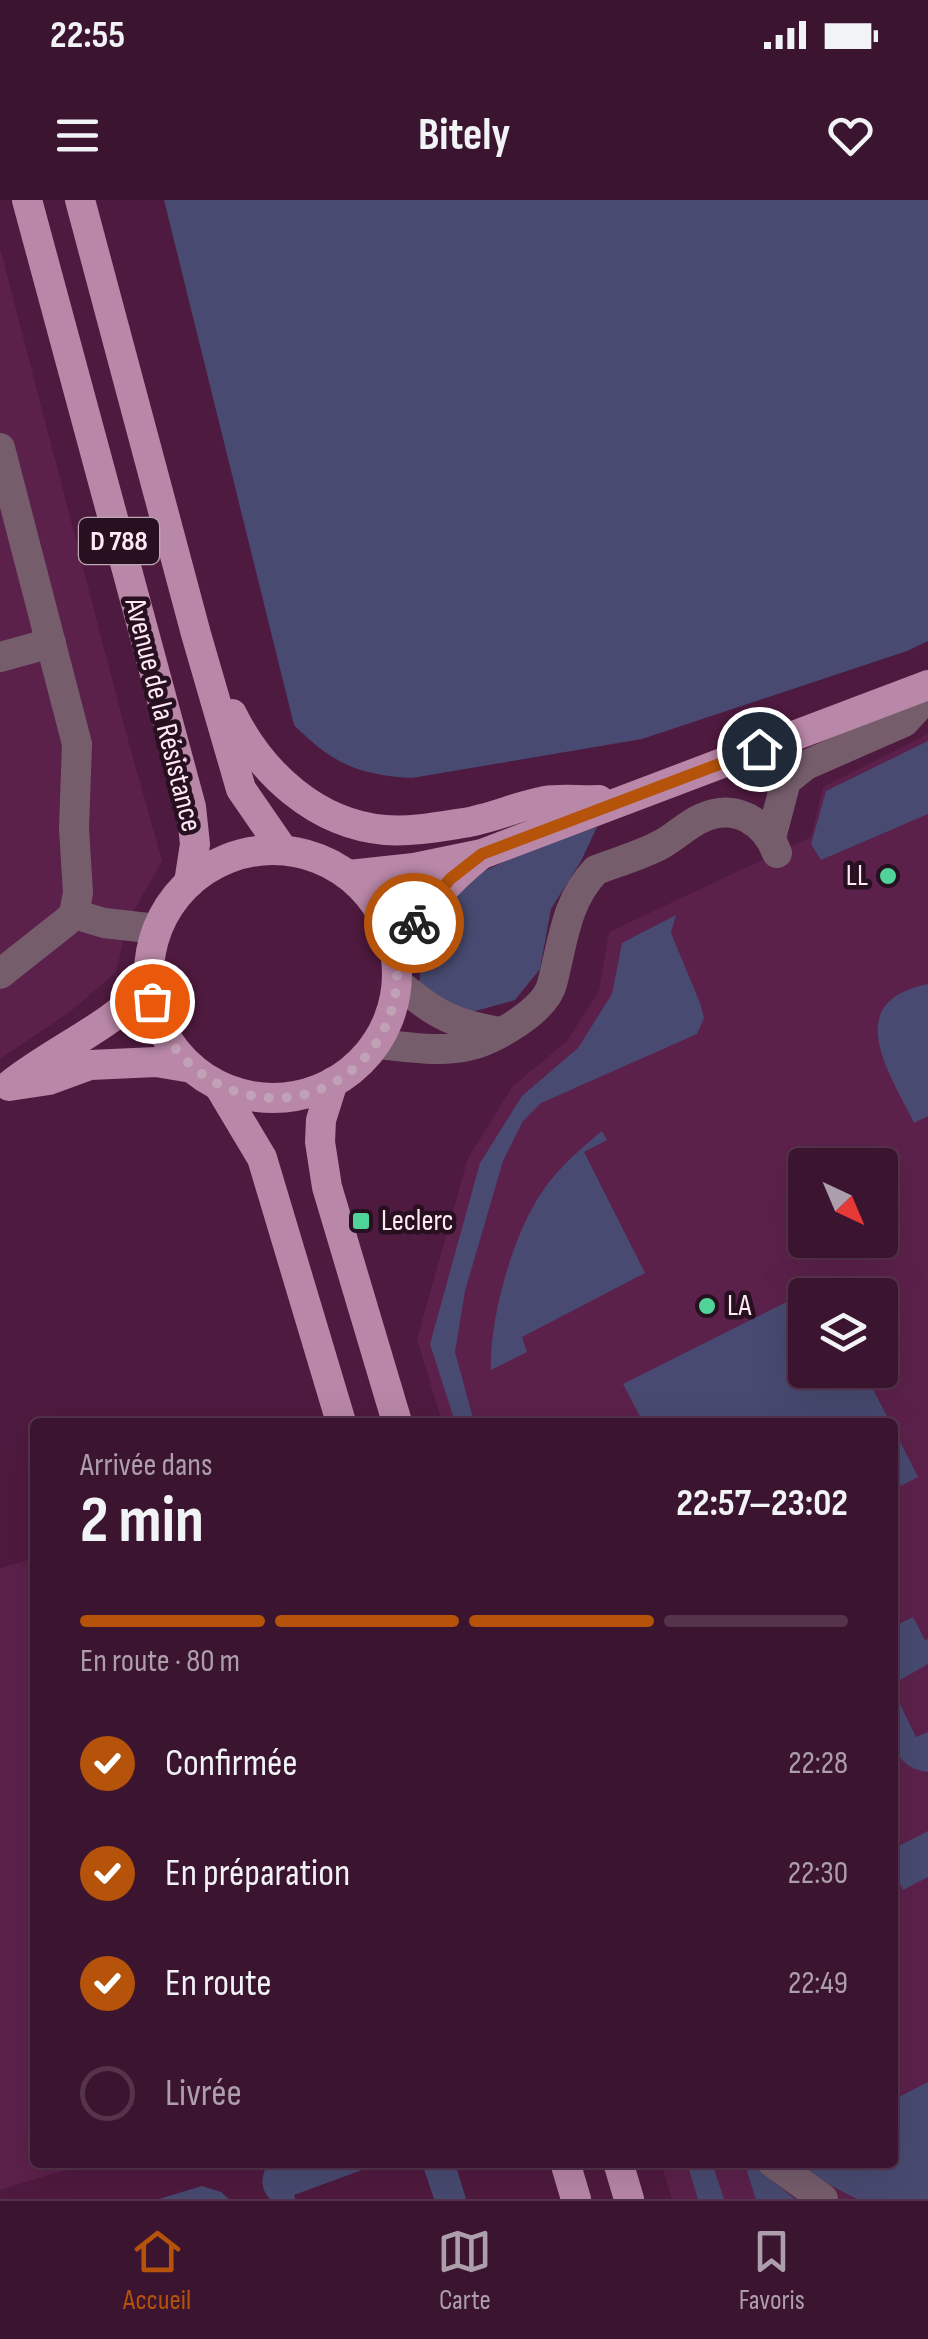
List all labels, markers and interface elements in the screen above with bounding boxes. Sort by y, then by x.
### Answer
text: 22:55 [50,13,125,58]
icon: menu [50,108,105,163]
text: Bitely [418,108,510,163]
icon: heart [823,108,878,163]
road number: D 788 [79,518,159,564]
street label: Avenue de la Résistance [116,594,209,835]
pin [717,707,802,792]
icon: home [732,722,787,777]
place label: LL [846,858,868,894]
marker: LL [877,865,899,887]
courier [364,873,464,973]
icon: bike [387,896,442,951]
pin [110,959,195,1044]
icon: bag [125,974,180,1029]
north arrow [788,1148,898,1258]
map controls [788,1148,898,1388]
place label: Leclerc [381,1203,454,1239]
marker: Leclerc [350,1210,372,1232]
button: layers [788,1278,898,1388]
place label: LA [727,1288,751,1324]
marker: LA [696,1295,718,1317]
text: Arrivée dans [80,1446,212,1485]
text: 22:57–23:02 [676,1481,848,1526]
text: 2 min [80,1483,204,1561]
text: En route · 80 m [80,1642,240,1681]
icon: check [80,1736,135,1791]
text: Confirmée [165,1741,298,1786]
text: 22:28 [788,1744,848,1783]
icon: check [80,1846,135,1901]
text: En préparation [165,1851,350,1896]
text: 22:30 [788,1854,848,1893]
icon: check [80,1956,135,2011]
text: En route [165,1961,271,2006]
text: 22:49 [788,1964,848,2003]
text: Livrée [165,2071,242,2116]
tab: Accueil [123,2224,191,2317]
tab: Carte [437,2224,492,2317]
tab: Favoris [739,2224,805,2317]

